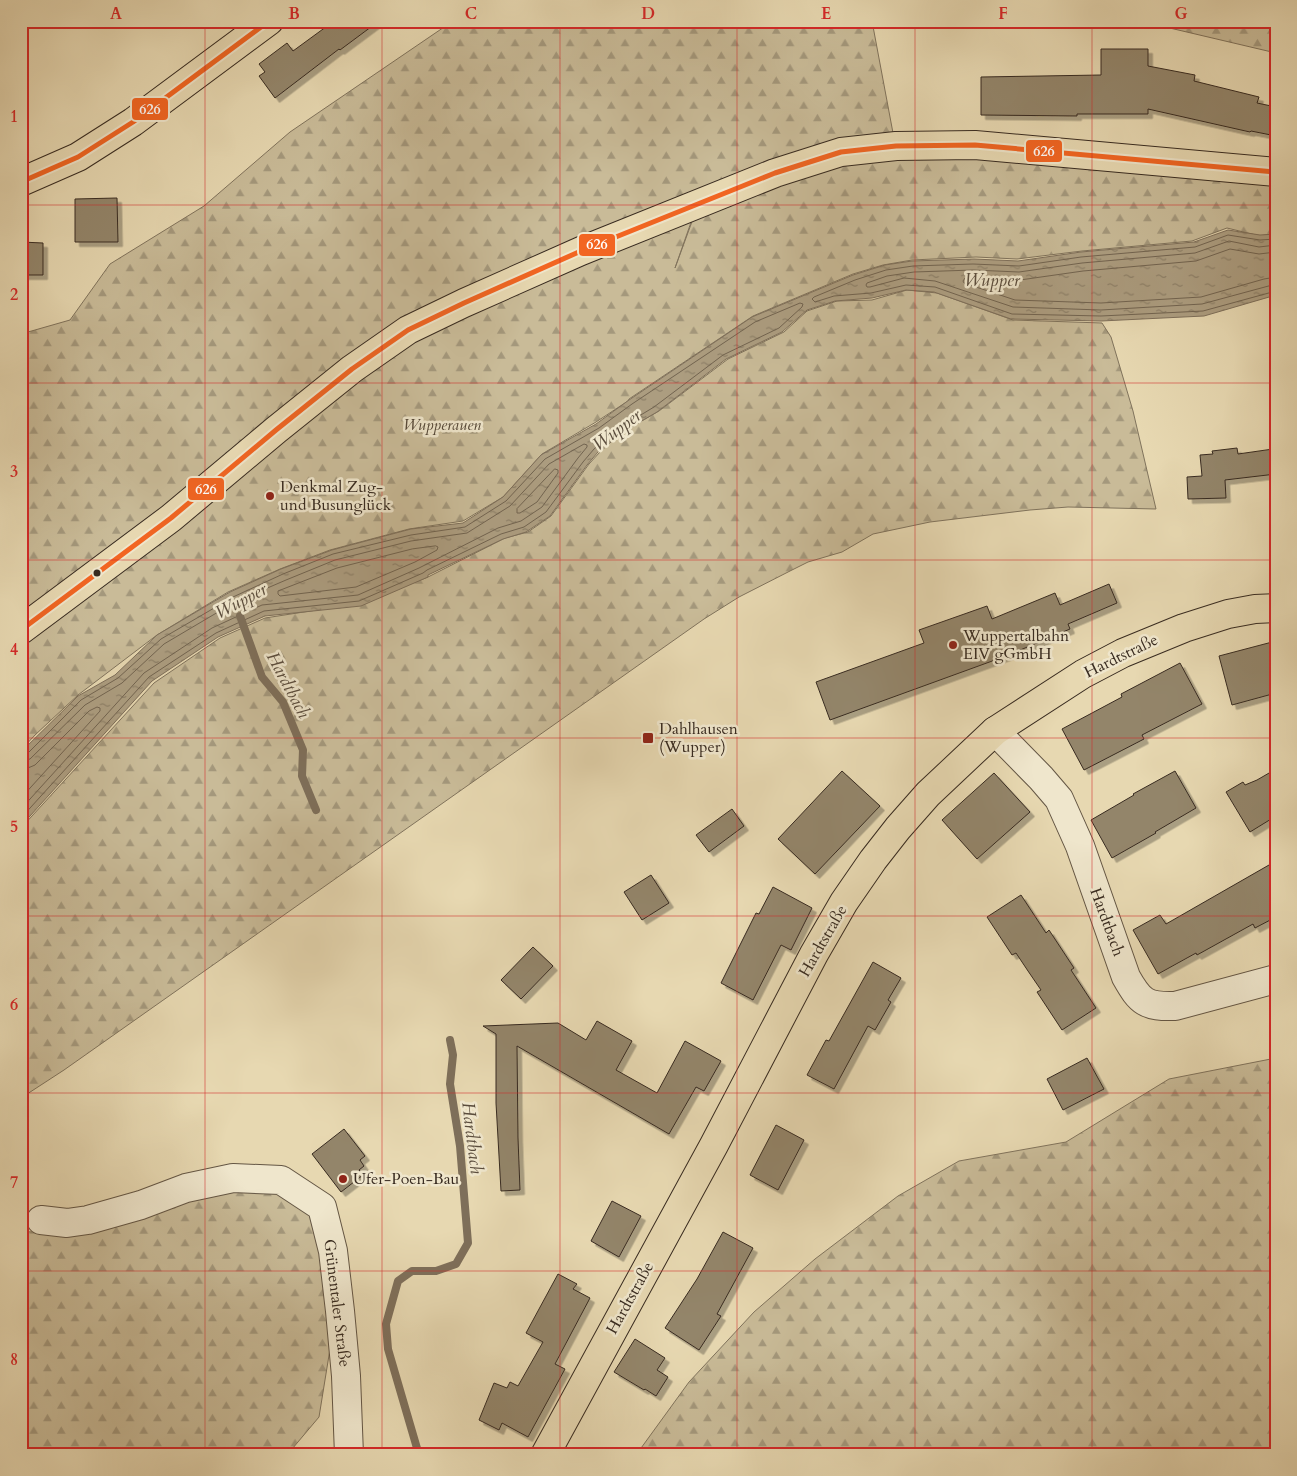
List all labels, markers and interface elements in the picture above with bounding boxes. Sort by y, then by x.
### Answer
text: A [110,3,122,25]
text: B [288,3,300,25]
text: C [465,3,477,25]
text: D [641,3,655,25]
text: E [821,3,831,25]
text: F [998,3,1008,25]
text: G [1174,3,1188,25]
line badge: 626 [131,97,169,121]
text: 626 [139,100,161,119]
text: 1 [10,106,18,128]
line badge: 626 [1025,139,1063,163]
text: 626 [1033,142,1055,161]
line badge: 626 [578,233,616,257]
text: 626 [586,235,608,254]
water label: Wupper [964,268,1021,293]
text: 2 [10,284,18,306]
water label: Wupper [587,403,648,457]
park label: Wupperauen [403,414,481,436]
text: 3 [10,461,18,483]
place label: Denkmal Zug- und Busunglück [280,476,392,516]
line badge: 626 [187,477,225,501]
text: 626 [195,480,217,499]
marker: Denkmal Zug- und Busunglück [264,490,276,502]
unlabelled marker [92,568,102,578]
water label: Wupper [211,576,272,625]
place label: Wuppertalbahn EIV gGmbH [962,625,1069,665]
street label: Hardtstraße [1080,629,1162,683]
text: 4 [10,639,18,661]
marker: Wuppertalbahn EIV gGmbH [947,639,959,651]
water label: Hardtbach [260,647,316,723]
place label: Dahlhausen (Wupper) [659,718,738,758]
marker: Dahlhausen (Wupper) [641,731,655,745]
text: 5 [10,816,18,838]
street label: Hardtbach [1084,885,1130,959]
street label: Hardtstraße [794,901,852,981]
text: 6 [10,994,18,1016]
water label: Hardtbach [455,1101,489,1176]
place label: Ufer-Poen-Bau [353,1168,460,1190]
text: 7 [10,1172,18,1194]
marker: Ufer-Poen-Bau [337,1173,349,1185]
street label: Grünentaler Straße [318,1238,356,1368]
street label: Hardtstraße [601,1258,659,1338]
text: 8 [10,1349,18,1371]

